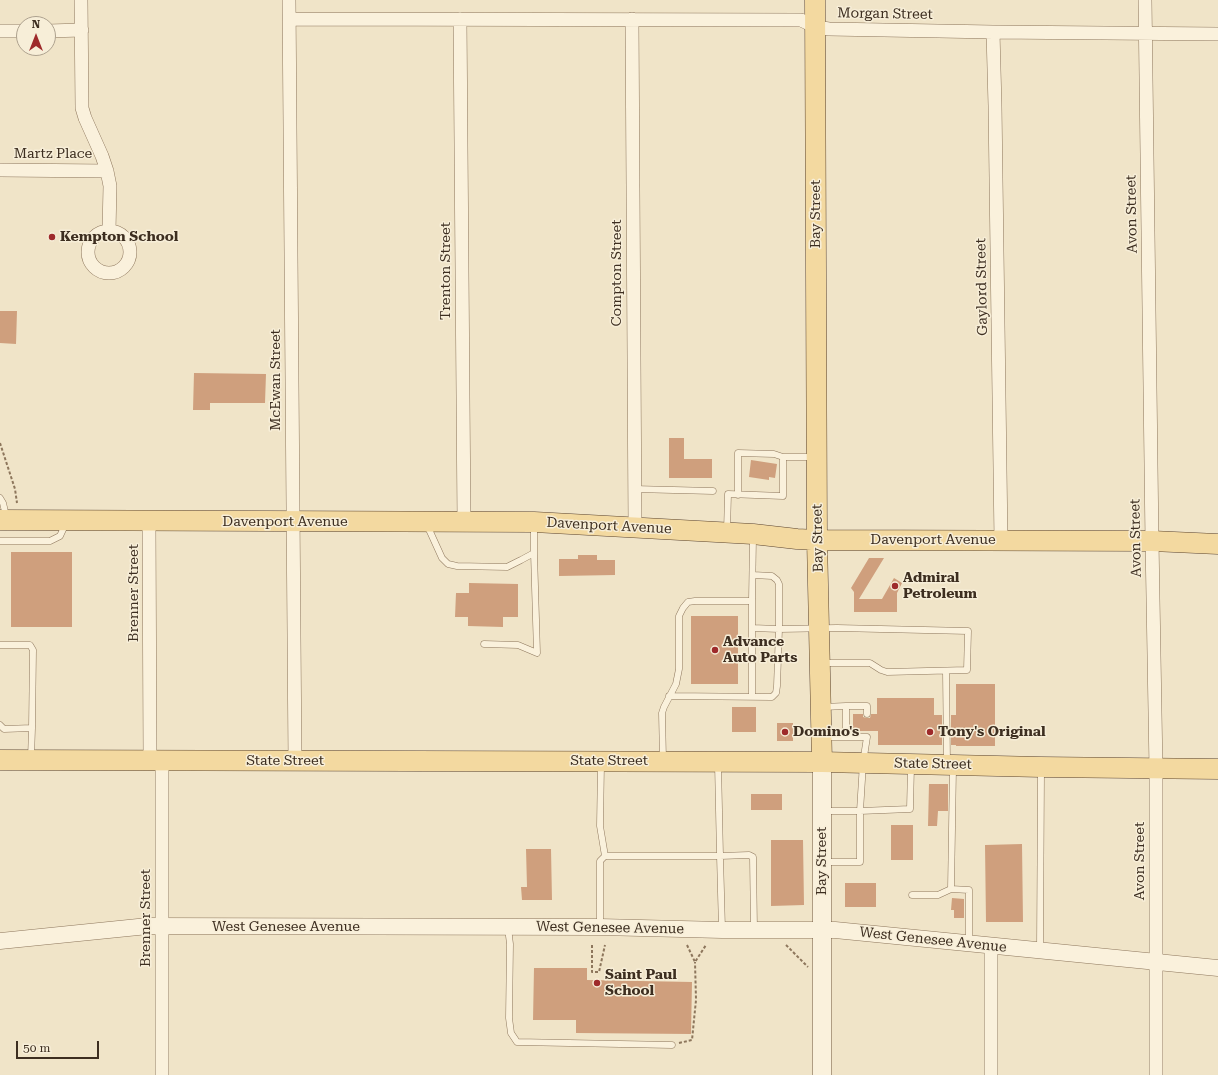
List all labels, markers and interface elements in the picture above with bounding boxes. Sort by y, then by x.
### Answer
street label: Morgan Street [837,5,933,23]
north arrow [16,16,56,56]
text: N [32,18,40,31]
street label: Martz Place [14,146,92,162]
street label: Avon Street [1123,175,1141,253]
street label: Bay Street [808,180,824,248]
street label: Compton Street [609,219,625,327]
street label: Trenton Street [438,222,454,320]
place label: Kempton School [60,229,178,245]
marker: Kempton School [47,232,57,242]
street label: Gaylord Street [973,238,991,336]
street label: McEwan Street [268,329,284,431]
street label: Avon Street [1127,499,1145,577]
street label: Bay Street [809,504,827,572]
street label: Davenport Avenue [222,514,348,530]
street label: Davenport Avenue [546,514,672,538]
street label: Davenport Avenue [870,532,996,548]
street label: Brenner Street [126,544,142,642]
place label: Admiral Petroleum [903,570,977,602]
marker: Admiral Petroleum [890,581,900,591]
place label: Advance Auto Parts [723,634,797,666]
marker: Advance Auto Parts [710,645,720,655]
place label: Domino's [793,724,859,740]
place label: Tony's Original [938,724,1046,740]
marker: Domino's [780,727,790,737]
marker: Tony's Original [925,727,935,737]
street label: State Street [246,753,324,769]
street label: State Street [570,753,648,769]
street label: State Street [894,755,972,773]
street label: Avon Street [1132,822,1148,900]
street label: Bay Street [814,827,830,895]
street label: Brenner Street [138,869,154,967]
street label: West Genesee Avenue [536,918,684,938]
street label: West Genesee Avenue [212,919,360,935]
street label: West Genesee Avenue [859,924,1007,956]
place label: Saint Paul School [605,967,677,1000]
marker: Saint Paul School [592,978,602,988]
scale bar [18,1033,101,1059]
text: 50 m [23,1041,50,1055]

